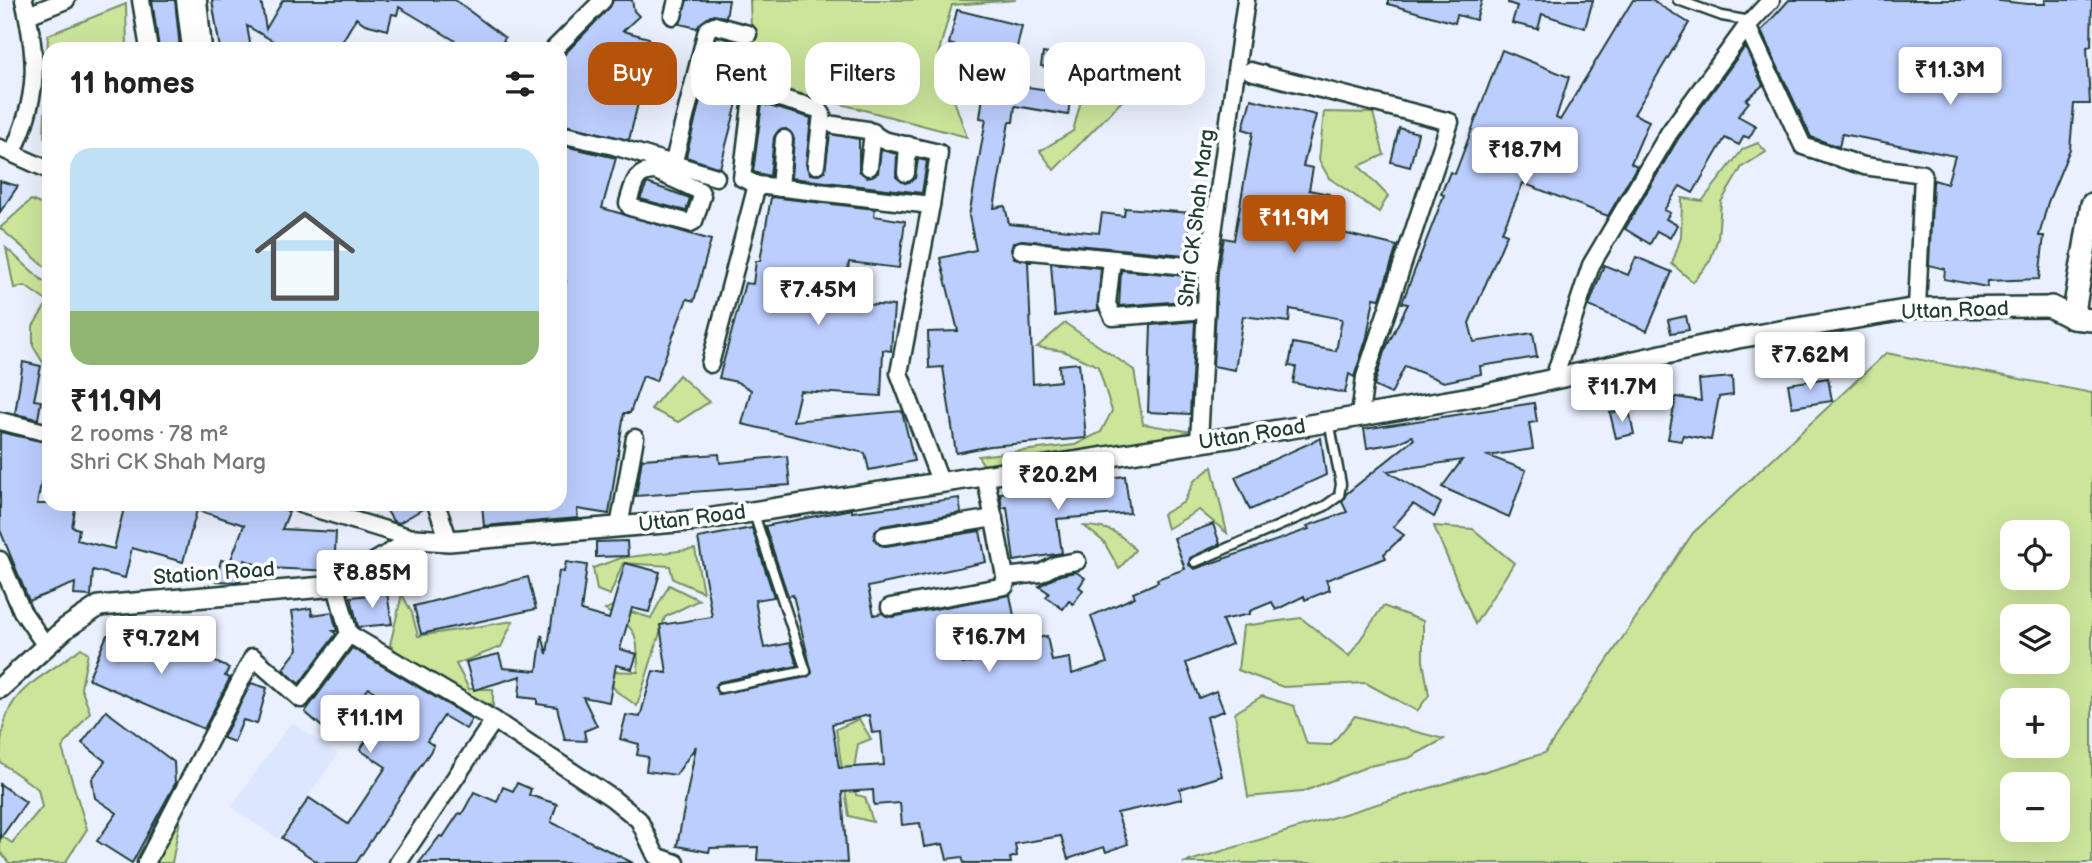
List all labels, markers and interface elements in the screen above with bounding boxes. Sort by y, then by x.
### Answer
chip: Buy [588,42,677,105]
chip: Rent [691,42,791,105]
chip: Filters [805,42,920,105]
chip: New [934,42,1030,105]
chip: Apartment [1044,42,1205,105]
pin: ₹11.3M [1893,48,2007,107]
text: ₹11.3M [1915,56,1985,84]
icon: filters [501,65,539,103]
text: 11 homes [70,66,194,102]
street label: Shri CK Shah Marg [1173,128,1220,308]
pin: ₹18.7M [1468,128,1582,187]
text: ₹18.7M [1488,136,1562,164]
icon: home [242,193,368,319]
pin: ₹11.9M [1237,196,1351,255]
text: ₹11.9M [1259,204,1329,232]
pin: ₹7.45M [761,268,875,327]
text: ₹7.45M [779,276,857,304]
street label: Uttan Road [1901,296,2009,325]
pin: ₹7.62M [1753,332,1867,392]
text: ₹7.62M [1771,341,1849,369]
pin: ₹11.7M [1565,364,1679,424]
text: ₹11.7M [1587,373,1657,401]
text: ₹11.9M [70,384,162,420]
street label: Uttan Road [1197,414,1307,455]
text: 2 rooms · 78 m² [70,420,228,448]
text: Shri CK Shah Marg [70,448,266,476]
pin: ₹20.2M [1001,452,1115,512]
text: ₹20.2M [1018,461,1098,489]
street label: Uttan Road [637,500,747,537]
map controls [2000,520,2070,842]
button: locate [2000,520,2070,590]
pin: ₹8.85M [315,550,429,610]
street label: Station Road [152,557,276,590]
text: ₹8.85M [333,559,411,587]
button: layers [2000,604,2070,674]
pin: ₹16.7M [932,614,1046,674]
pin: ₹9.72M [104,616,218,676]
text: ₹16.7M [952,623,1026,651]
text: ₹9.72M [122,625,200,653]
button: + [2000,688,2070,758]
pin: ₹11.1M [313,696,427,755]
text: ₹11.1M [336,704,404,732]
button: − [2000,772,2070,842]

